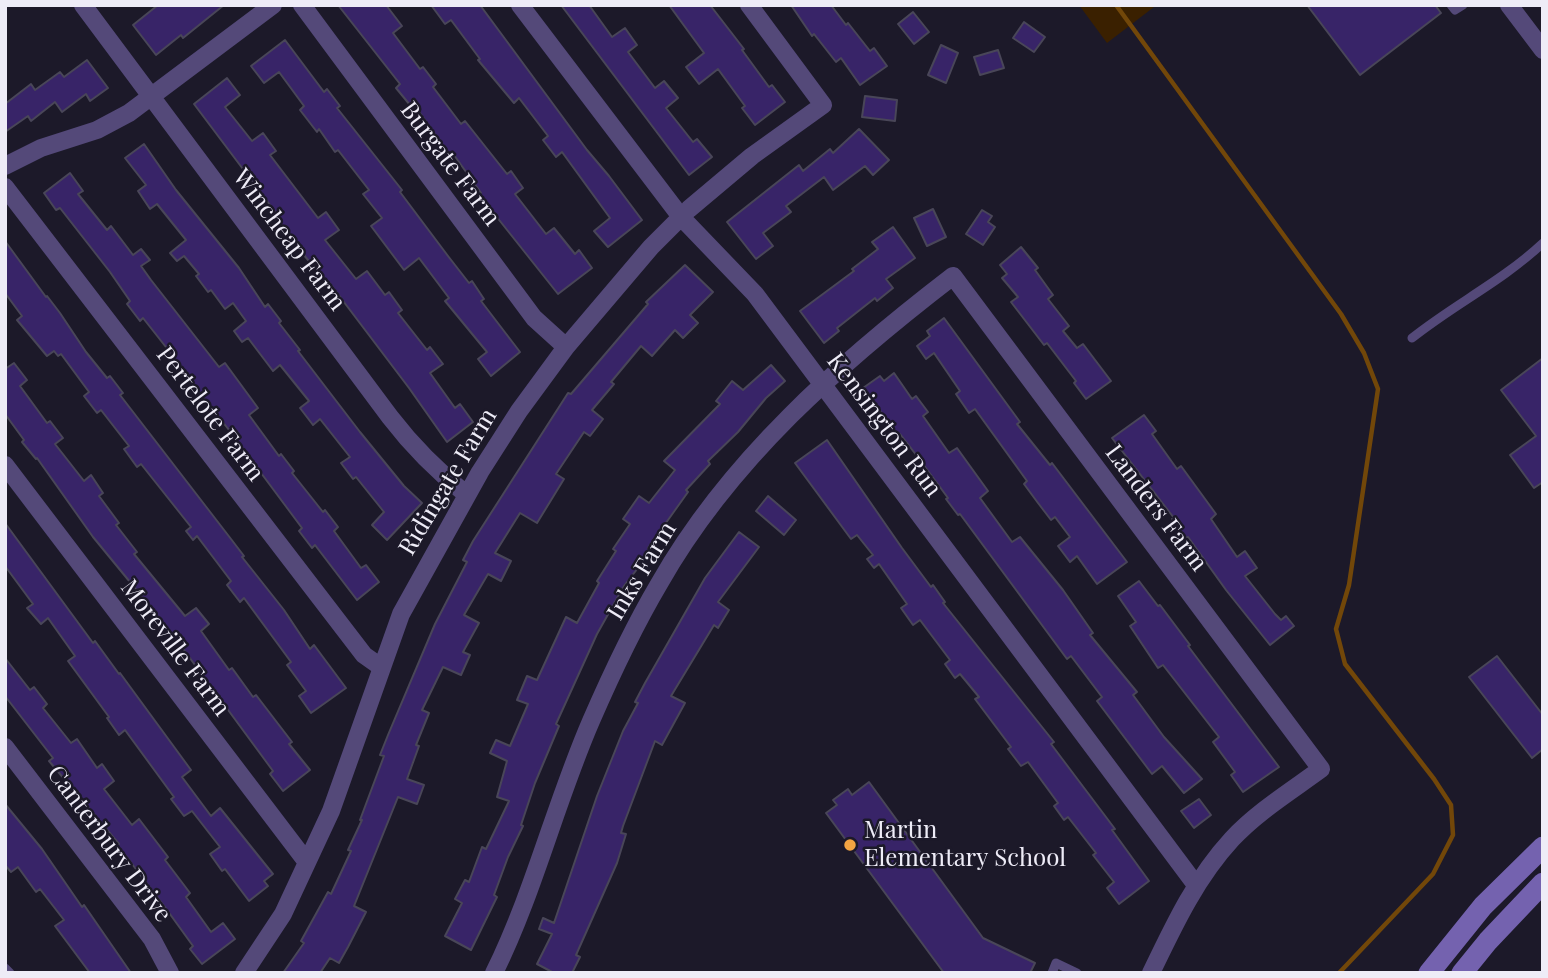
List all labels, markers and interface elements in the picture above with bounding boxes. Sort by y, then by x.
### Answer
street label: Burgate Farm [394,96,506,232]
street label: Wincheap Farm [226,164,352,316]
street label: Pertelote Farm [150,341,270,487]
street label: Kensington Run [821,347,947,503]
street label: Ridingate Farm [393,403,503,561]
street label: Landers Farm [1099,439,1213,577]
street label: Inks Farm [601,517,683,625]
street label: Moreville Farm [114,574,236,722]
street label: Canterbury Drive [41,760,177,928]
place label: Martin Elementary School [864,817,1066,873]
marker: Martin Elementary School [842,837,858,853]

